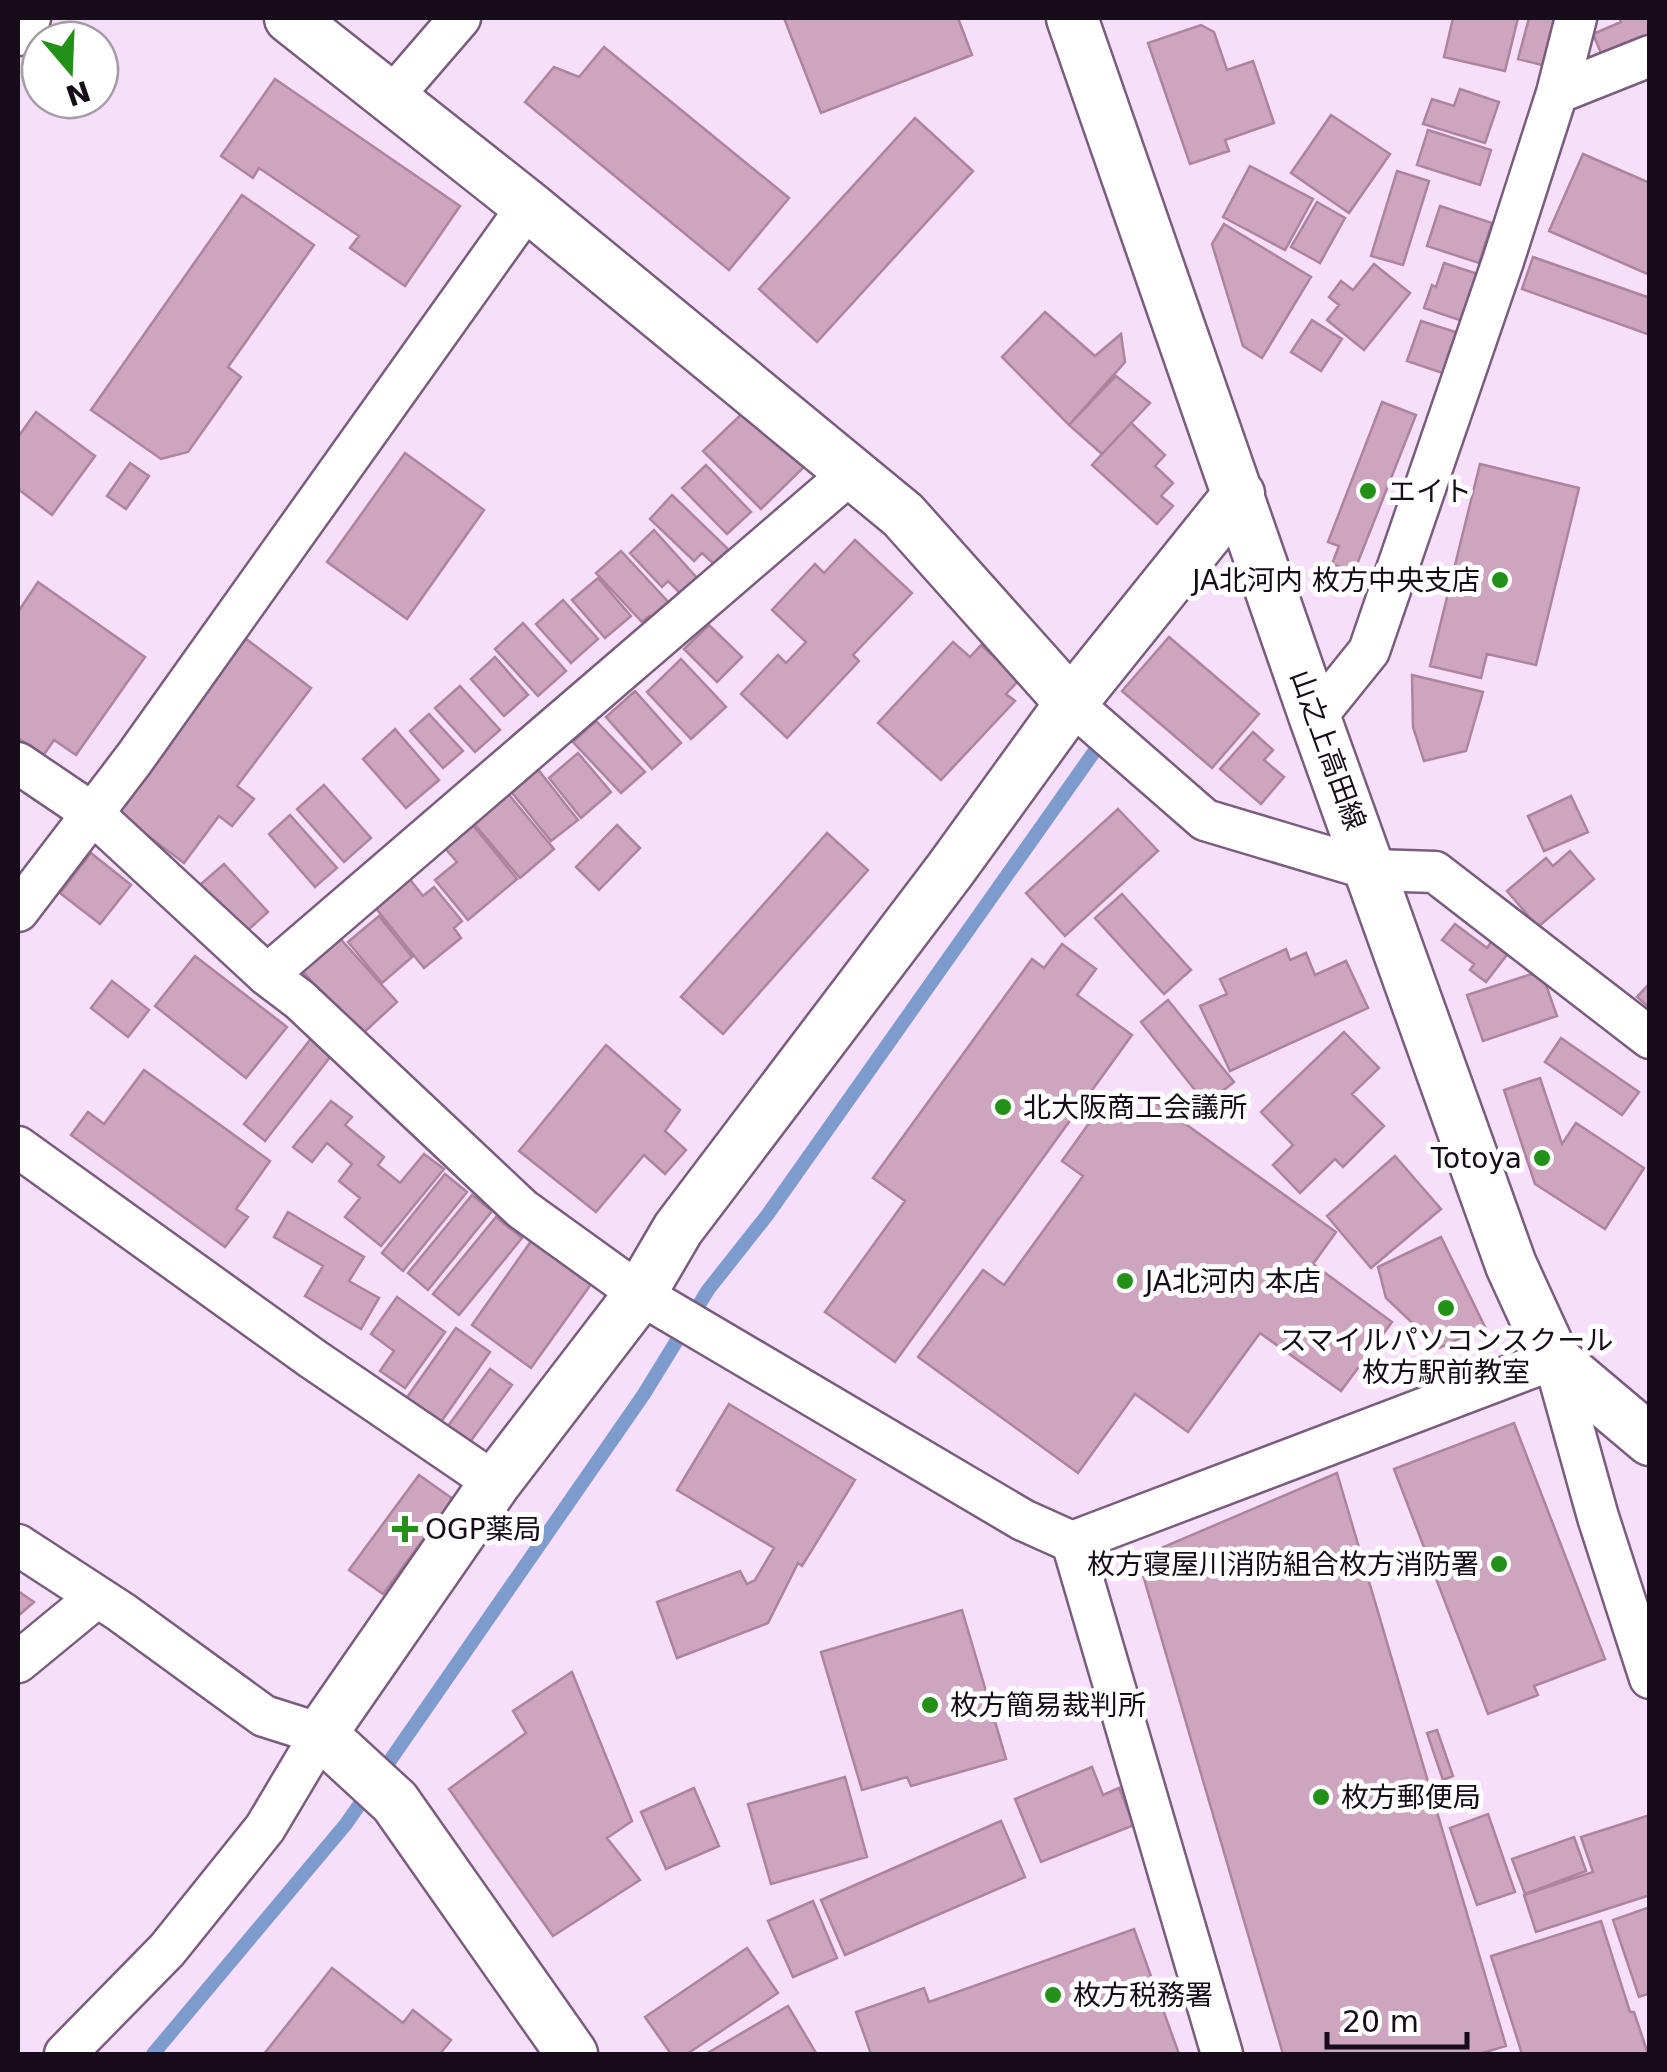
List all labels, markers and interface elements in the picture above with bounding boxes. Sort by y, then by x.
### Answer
north arrow [20,20,120,120]
text: N [62,74,94,113]
place label: エイト [1388,475,1472,508]
marker: エイト [1357,480,1379,502]
place label: JA北河内 枚方中央支店 [1190,564,1480,597]
marker: JA北河内 枚方中央支店 [1489,569,1511,591]
street label: 山之上高田線 [1284,665,1372,835]
place label: 北大阪商工会議所 [1023,1091,1247,1124]
marker: 北大阪商工会議所 [992,1096,1014,1118]
place label: Totoya [1430,1142,1522,1175]
marker: Totoya [1531,1147,1553,1169]
place label: JA北河内 本店 [1143,1265,1321,1298]
marker: JA北河内 本店 [1114,1270,1136,1292]
marker: スマイルパソコンスクール 枚方駅前教室 [1435,1297,1457,1319]
place label: スマイルパソコンスクール 枚方駅前教室 [1279,1324,1613,1389]
place label: OGP薬局 [425,1513,542,1546]
marker: OGP薬局 [394,1518,416,1540]
place label: 枚方寝屋川消防組合枚方消防署 [1087,1548,1479,1581]
marker: 枚方寝屋川消防組合枚方消防署 [1488,1553,1510,1575]
place label: 枚方簡易裁判所 [950,1689,1146,1722]
marker: 枚方簡易裁判所 [919,1694,941,1716]
place label: 枚方郵便局 [1341,1781,1481,1814]
marker: 枚方郵便局 [1310,1786,1332,1808]
place label: 枚方税務署 [1073,1979,1213,2012]
marker: 枚方税務署 [1042,1984,1064,2006]
scale bar [1327,1987,1467,2049]
text: 20 m [1342,2004,1419,2039]

